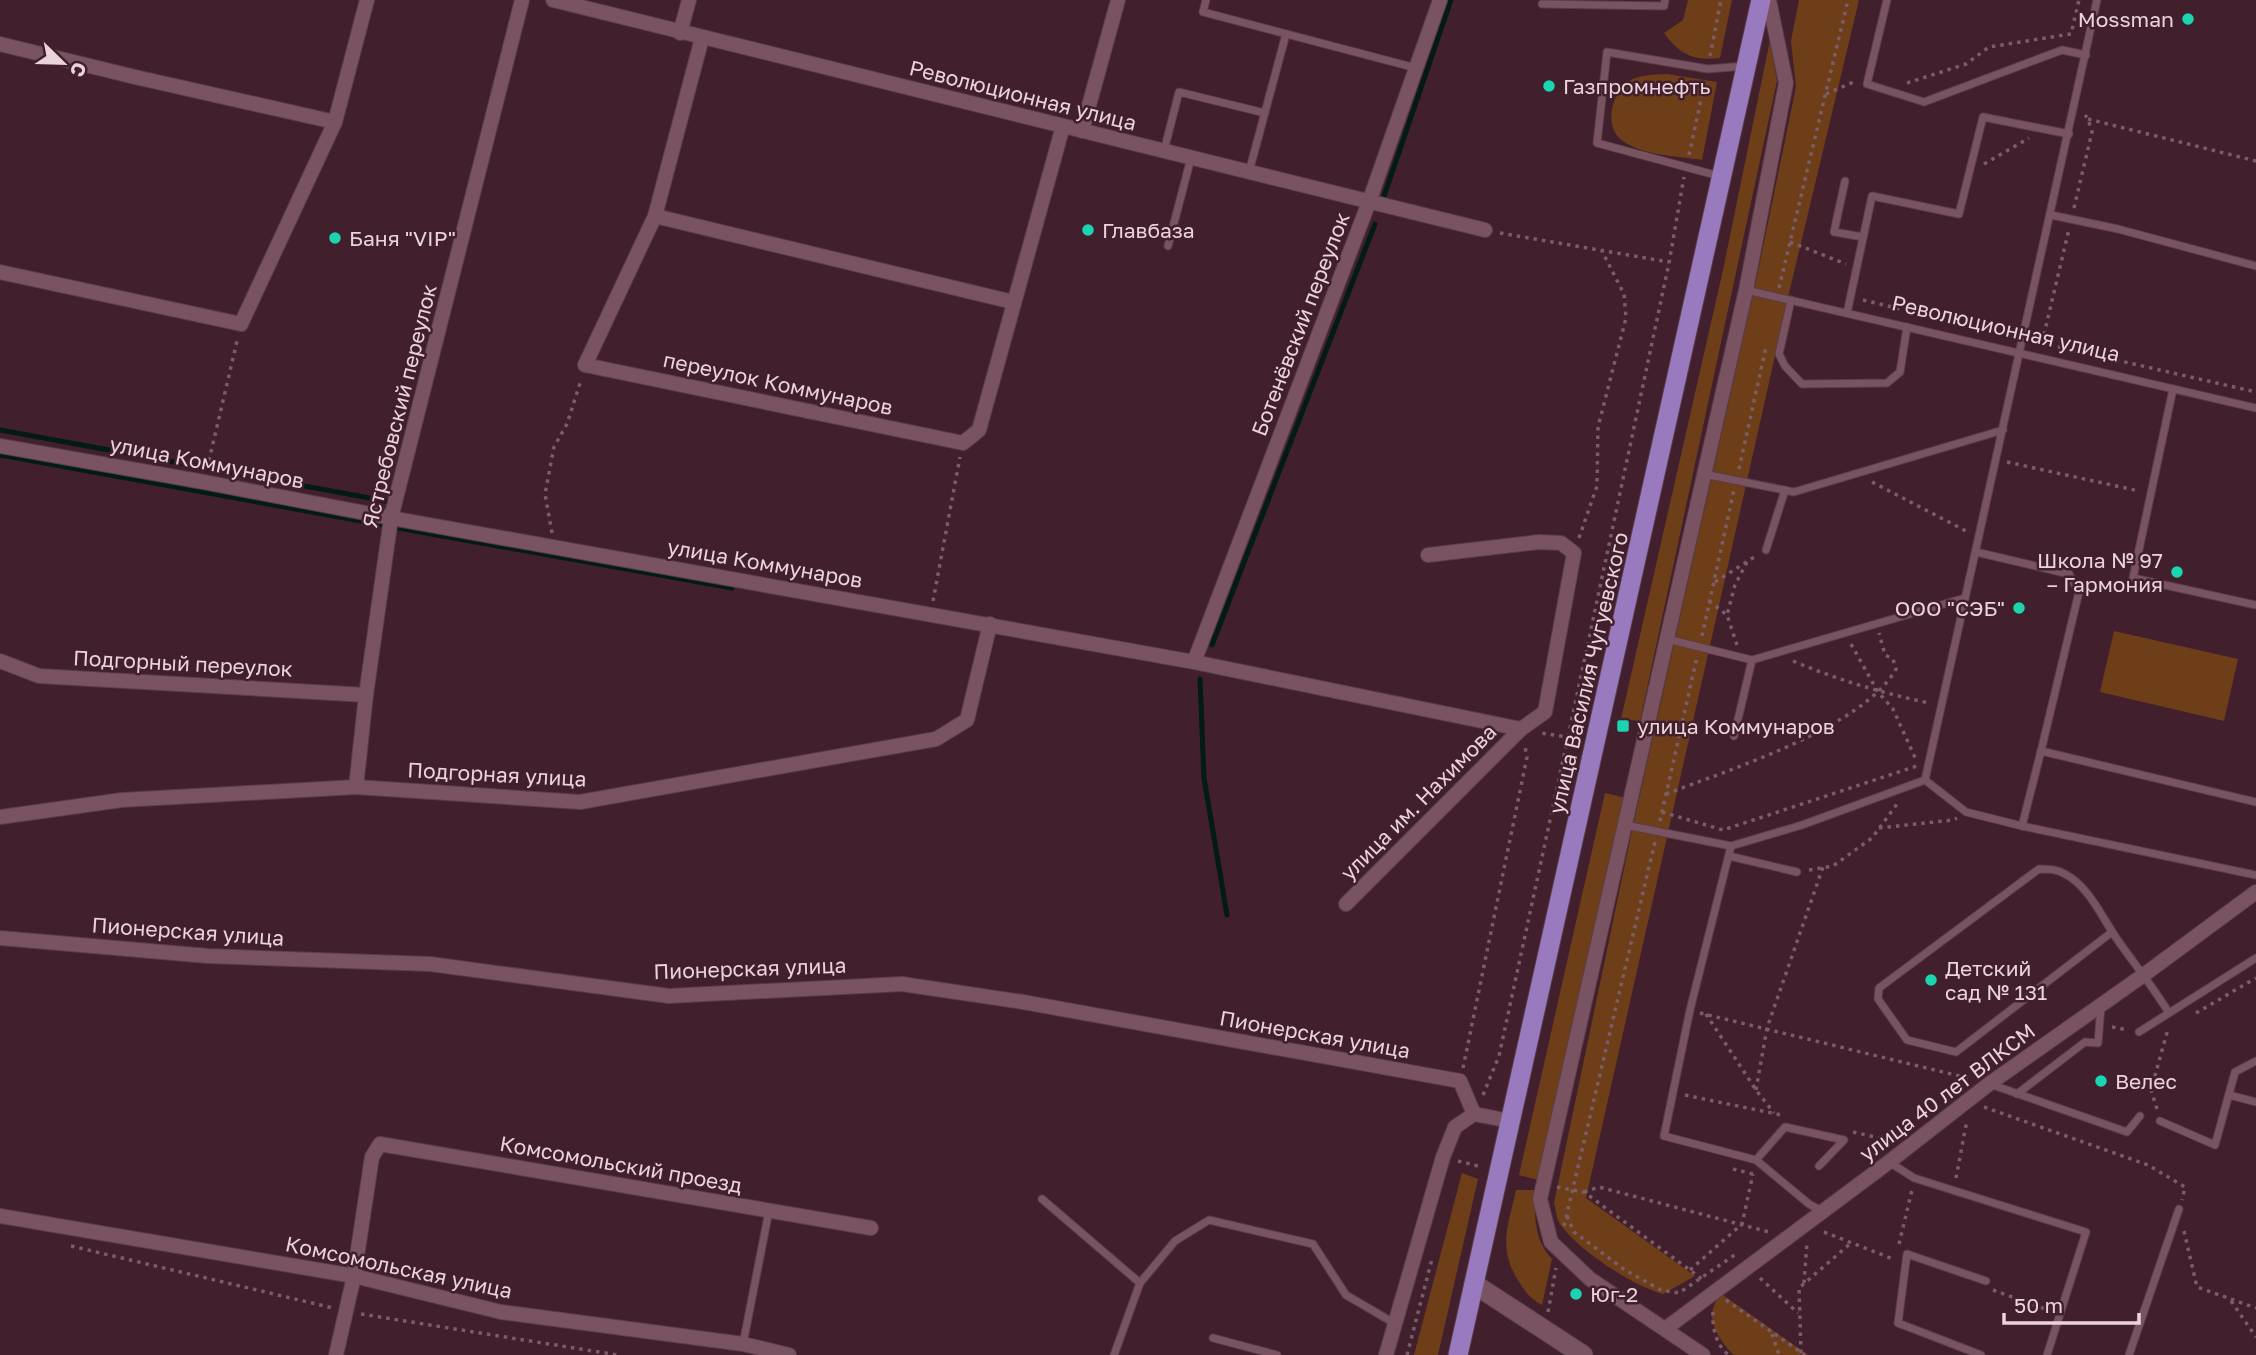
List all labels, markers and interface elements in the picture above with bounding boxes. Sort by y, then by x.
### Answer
place label: Mossman [2078,6,2174,32]
marker: Mossman [2180,11,2196,27]
north arrow [28,28,98,98]
street label: Революционная улица [907,54,1139,136]
text: С [66,59,92,81]
place label: Газпромнефть [1563,73,1710,99]
marker: Газпромнефть [1541,78,1557,94]
street label: Ботенёвский переулок [1245,208,1355,440]
place label: Главбаза [1102,217,1195,243]
marker: Главбаза [1080,222,1096,238]
place label: Баня "VIP" [349,225,456,251]
marker: Баня "VIP" [327,230,343,246]
street label: Ястребовский переулок [356,281,442,531]
street label: Революционная улица [1889,289,2123,367]
street label: переулок Коммунаров [661,346,895,420]
street label: улица Коммунаров [107,430,307,494]
street label: улица Василия Чугуевского [1543,530,1633,816]
street label: улица Коммунаров [665,533,865,593]
place label: Школа № 97 – Гармония [2037,547,2163,597]
marker: Школа № 97 – Гармония [2169,564,2185,580]
place label: ООО "СЭБ" [1895,595,2005,621]
marker: ООО "СЭБ" [2011,600,2027,616]
street label: Подгорный переулок [73,644,293,682]
place label: улица Коммунаров [1637,713,1835,739]
marker: улица Коммунаров [1615,718,1631,734]
street label: улица им. Нахимова [1335,719,1501,885]
street label: Подгорная улица [407,756,587,792]
street label: Пионерская улица [91,911,285,951]
street label: Пионерская улица [653,952,847,984]
place label: Детский сад № 131 [1945,955,2047,1005]
marker: Детский сад № 131 [1923,972,1939,988]
street label: Пионерская улица [1218,1004,1412,1064]
street label: улица 40 лет ВЛКСМ [1854,1017,2040,1167]
place label: Велес [2115,1068,2177,1094]
marker: Велес [2093,1073,2109,1089]
street label: Комсомольский проезд [498,1130,744,1198]
street label: Комсомольская улица [283,1230,515,1304]
place label: Юг-2 [1590,1281,1638,1307]
scale bar [2004,1282,2139,1326]
marker: Юг-2 [1568,1286,1584,1302]
text: 50 m [2014,1292,2063,1318]

